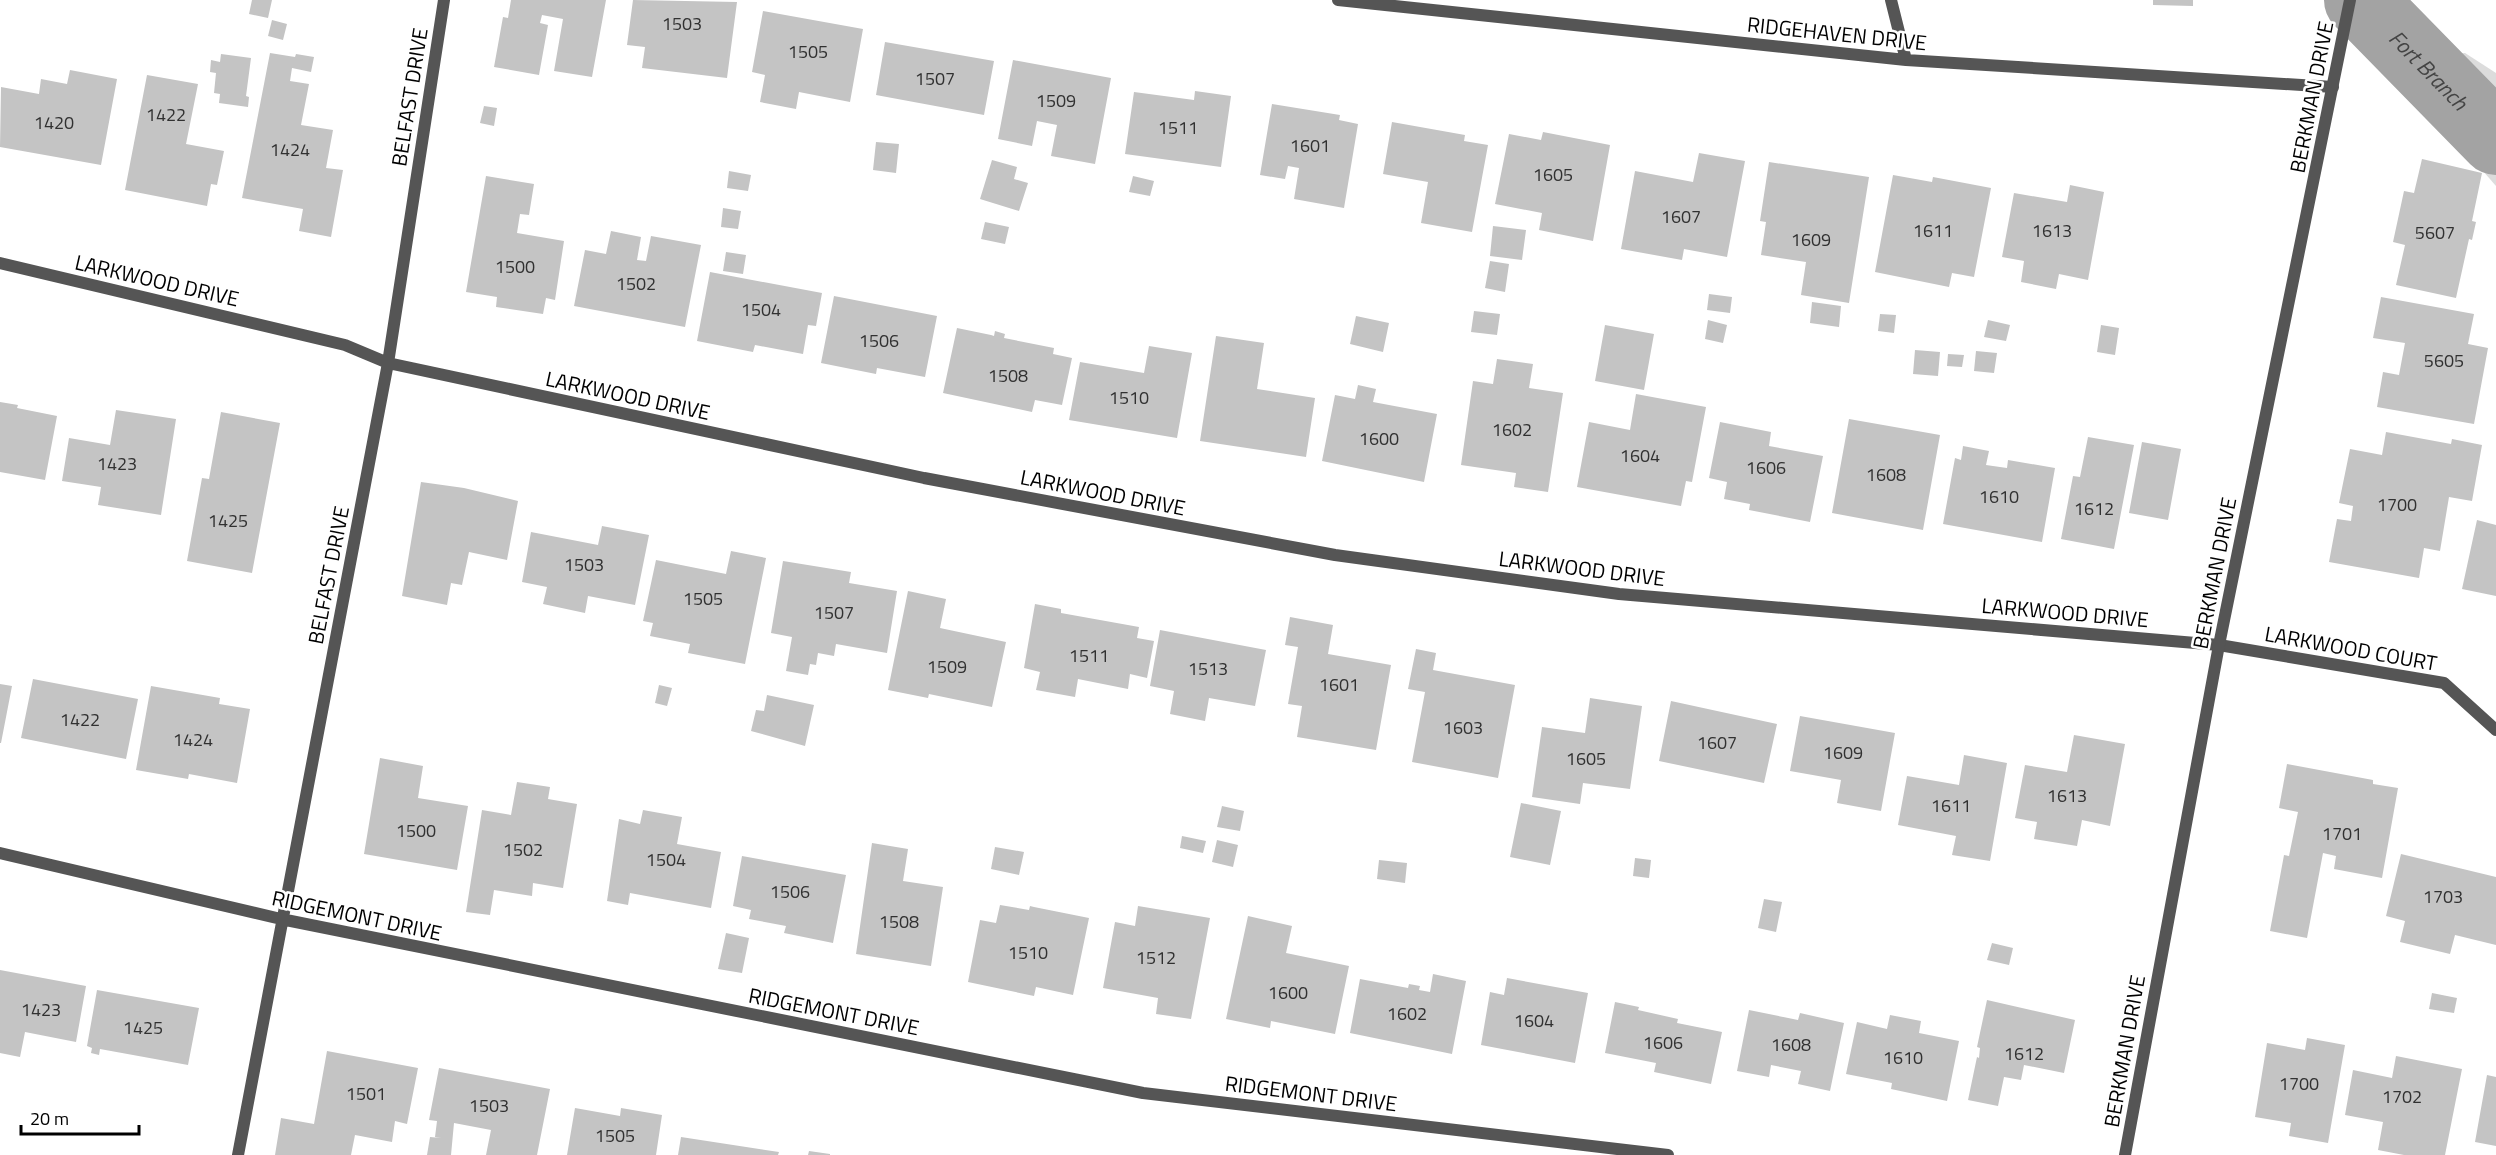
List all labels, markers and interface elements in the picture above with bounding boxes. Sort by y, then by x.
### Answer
street label: RIDGEHAVEN DRIVE [1746,8,1928,58]
house number: 1503 [662,10,702,37]
street label: BERKMAN DRIVE [2281,18,2341,176]
water label: Fort Branch [2381,22,2477,119]
street label: BELFAST DRIVE [382,25,436,169]
house number: 1505 [788,38,828,65]
house number: 1507 [915,65,955,92]
house number: 1509 [1036,87,1076,114]
house number: 1422 [146,101,186,128]
house number: 1420 [34,109,74,136]
house number: 1511 [1158,114,1198,141]
house number: 1601 [1290,132,1330,159]
house number: 1424 [270,136,310,163]
house number: 1605 [1533,161,1573,188]
house number: 1607 [1661,203,1701,230]
house number: 1611 [1913,217,1953,244]
house number: 1613 [2032,217,2072,244]
house number: 5607 [2415,219,2455,246]
house number: 1609 [1791,226,1831,253]
street label: LARKWOOD DRIVE [72,246,242,314]
house number: 1500 [495,253,535,280]
house number: 1502 [616,270,656,297]
house number: 1504 [741,296,781,323]
house number: 1506 [859,327,899,354]
house number: 5605 [2424,347,2464,374]
street label: LARKWOOD DRIVE [543,362,713,428]
house number: 1508 [988,362,1028,389]
house number: 1510 [1109,384,1149,411]
house number: 1602 [1492,416,1532,443]
house number: 1600 [1359,425,1399,452]
house number: 1604 [1620,442,1660,469]
house number: 1423 [97,450,137,477]
house number: 1606 [1746,454,1786,481]
street label: LARKWOOD DRIVE [1018,460,1188,524]
house number: 1608 [1866,461,1906,488]
house number: 1610 [1979,483,2019,510]
house number: 1700 [2377,491,2417,518]
street label: BERKMAN DRIVE [2184,494,2244,652]
house number: 1612 [2074,495,2114,522]
street label: BELFAST DRIVE [299,503,357,647]
house number: 1425 [208,507,248,534]
street label: LARKWOOD DRIVE [1497,542,1667,594]
house number: 1503 [564,551,604,578]
house number: 1505 [683,585,723,612]
street label: LARKWOOD DRIVE [1980,589,2150,635]
house number: 1507 [814,599,854,626]
street label: LARKWOOD COURT [2262,617,2440,679]
house number: 1511 [1069,642,1109,669]
house number: 1509 [927,653,967,680]
house number: 1513 [1188,655,1228,682]
house number: 1601 [1319,671,1359,698]
house number: 1422 [60,706,100,733]
house number: 1603 [1443,714,1483,741]
house number: 1424 [173,726,213,753]
house number: 1607 [1697,729,1737,756]
house number: 1609 [1823,739,1863,766]
house number: 1605 [1566,745,1606,772]
house number: 1613 [2047,782,2087,809]
house number: 1611 [1931,792,1971,819]
house number: 1500 [396,817,436,844]
house number: 1701 [2322,820,2362,847]
house number: 1502 [503,836,543,863]
house number: 1504 [646,846,686,873]
house number: 1506 [770,878,810,905]
street label: RIDGEMONT DRIVE [269,881,445,949]
house number: 1703 [2423,883,2463,910]
house number: 1508 [879,908,919,935]
house number: 1510 [1008,939,1048,966]
house number: 1512 [1136,944,1176,971]
street label: BERKMAN DRIVE [2095,972,2153,1130]
street label: RIDGEMONT DRIVE [746,979,922,1043]
house number: 1600 [1268,979,1308,1006]
house number: 1423 [21,996,61,1023]
house number: 1602 [1387,1000,1427,1027]
house number: 1604 [1514,1007,1554,1034]
house number: 1425 [123,1014,163,1041]
house number: 1606 [1643,1029,1683,1056]
house number: 1608 [1771,1031,1811,1058]
house number: 1612 [2004,1040,2044,1067]
house number: 1610 [1883,1044,1923,1071]
street label: RIDGEMONT DRIVE [1223,1067,1399,1119]
house number: 1700 [2279,1070,2319,1097]
house number: 1501 [346,1080,386,1107]
house number: 1702 [2382,1083,2422,1110]
house number: 1503 [469,1092,509,1119]
scale bar [21,1098,140,1136]
text: 20 m [30,1105,69,1132]
house number: 1505 [595,1122,635,1149]

